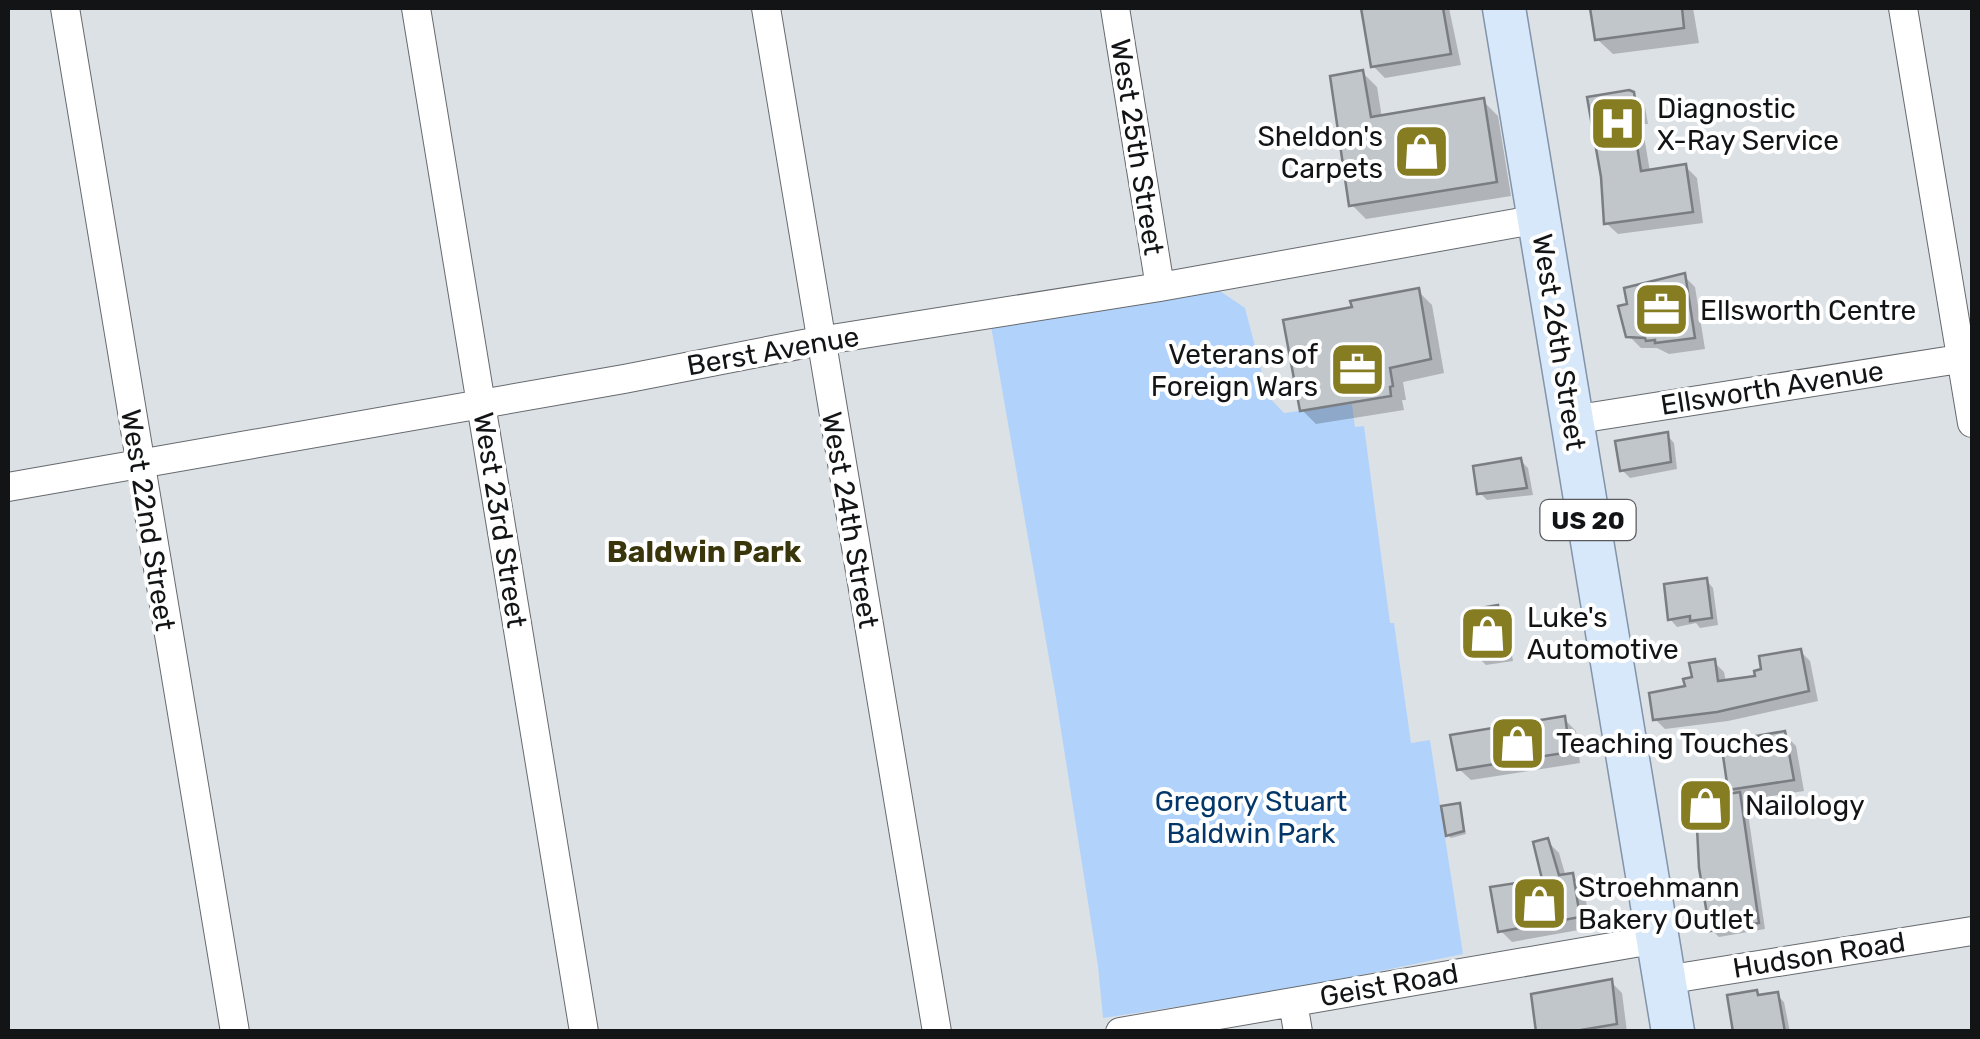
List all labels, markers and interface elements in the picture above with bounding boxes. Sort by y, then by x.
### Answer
street label: West 25th Street [1104,37,1170,258]
place label: Diagnostic X-Ray Service [1657,92,1839,157]
hospital icon: Diagnostic X-Ray Service [1588,94,1648,154]
place label: Sheldon's Carpets [1257,120,1383,185]
shop icon: Sheldon's Carpets [1392,122,1452,182]
street label: West 26th Street [1526,231,1592,453]
office icon: Ellsworth Centre [1631,280,1691,340]
place label: Ellsworth Centre [1700,294,1916,327]
street label: Berst Avenue [684,320,862,382]
place label: Veterans of Foreign Wars [1151,338,1318,403]
office icon: Veterans of Foreign Wars [1327,340,1387,400]
street label: Ellsworth Avenue [1658,354,1886,422]
street label: West 22nd Street [114,407,182,633]
street label: West 24th Street [815,409,885,631]
street label: West 23rd Street [467,410,533,630]
road number: US 20 [1540,500,1636,540]
district label: Baldwin Park [607,534,802,570]
place label: Luke's Automotive [1527,601,1679,666]
shop icon: Luke's Automotive [1458,603,1518,663]
shop icon: Teaching Touches [1487,713,1547,773]
place label: Teaching Touches [1556,727,1789,760]
shop icon: Nailology [1676,775,1736,835]
park label: Gregory Stuart Baldwin Park [1155,785,1347,850]
place label: Nailology [1745,789,1865,822]
place label: Stroehmann Bakery Outlet [1578,871,1754,936]
shop icon: Stroehmann Bakery Outlet [1509,873,1569,933]
street label: Hudson Road [1730,925,1908,985]
street label: Geist Road [1317,957,1461,1013]

